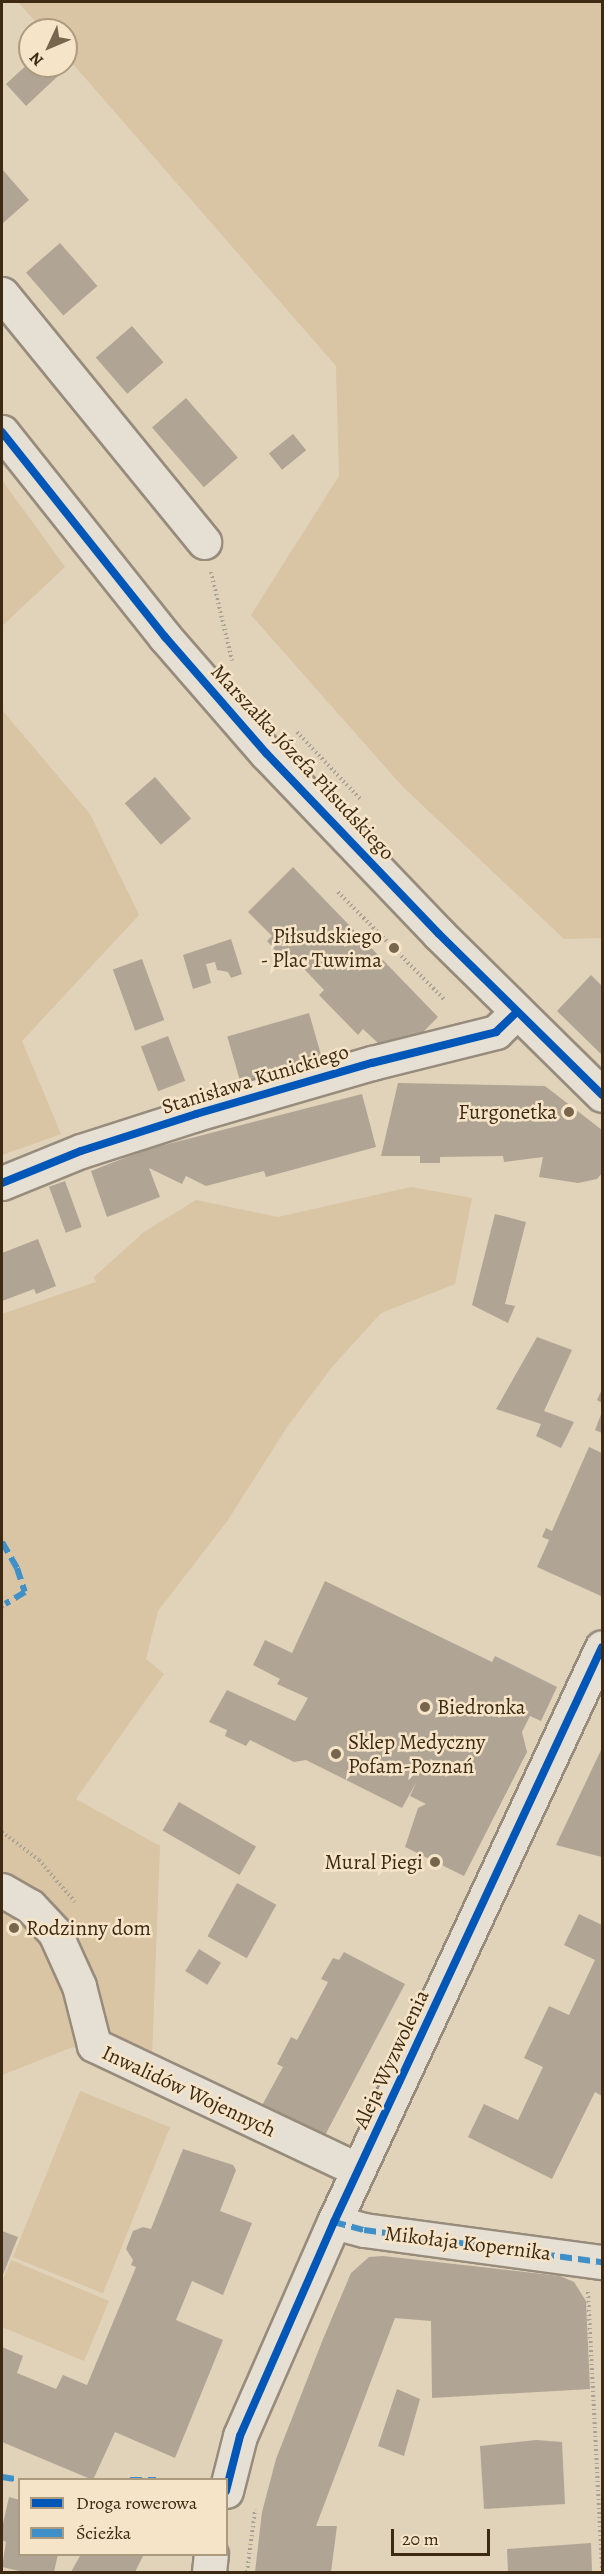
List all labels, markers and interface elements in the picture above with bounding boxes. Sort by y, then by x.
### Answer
north arrow [18,18,78,78]
text: N [25,47,48,71]
street label: Marszałka Józefa Piłsudskiego [206,659,400,865]
place label: Piłsudskiego - Plac Tuwima [260,923,382,973]
marker: Piłsudskiego - Plac Tuwima [387,941,401,955]
street label: Stanisława Kunickiego [158,1039,352,1119]
place label: Furgonetka [458,1099,557,1125]
marker: Furgonetka [562,1105,576,1119]
place label: Biedronka [437,1694,526,1720]
marker: Biedronka [418,1700,432,1714]
place label: Sklep Medyczny Pofam-Poznań [348,1729,485,1779]
marker: Sklep Medyczny Pofam-Poznań [329,1747,343,1761]
place label: Mural Piegi [324,1849,423,1875]
marker: Mural Piegi [428,1855,442,1869]
place label: Rodzinny dom [26,1915,151,1941]
marker: Rodzinny dom [7,1921,21,1935]
street label: Aleja Wyzwolenia [348,1986,434,2132]
street label: Inwalidów Wojennych [98,2040,280,2142]
street label: Mikołaja Kopernika [383,2220,553,2266]
legend [18,2478,228,2556]
text: Droga rowerowa [76,2491,197,2515]
scale bar [394,2517,493,2555]
text: Ścieżka [76,2521,131,2545]
text: 20 m [402,2527,439,2551]

